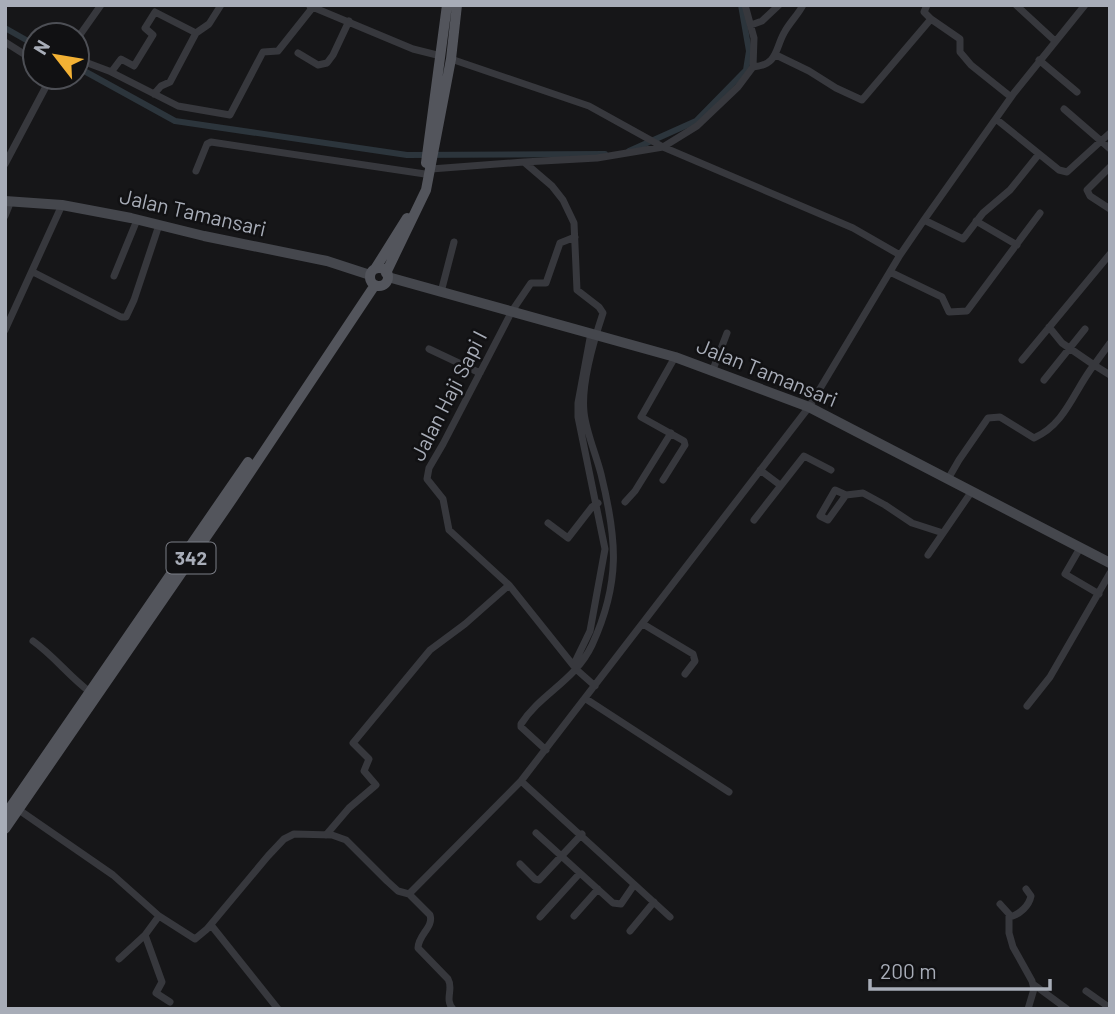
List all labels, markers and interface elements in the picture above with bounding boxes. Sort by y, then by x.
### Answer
north arrow [21,21,91,91]
text: N [28,36,54,58]
street label: Jalan Tamansari [118,183,269,241]
street label: Jalan Haji Sapi I [404,326,491,465]
street label: Jalan Tamansari [694,332,842,411]
road number: 342 [166,542,216,573]
scale bar [870,948,1050,992]
text: 200 m [880,958,937,983]

